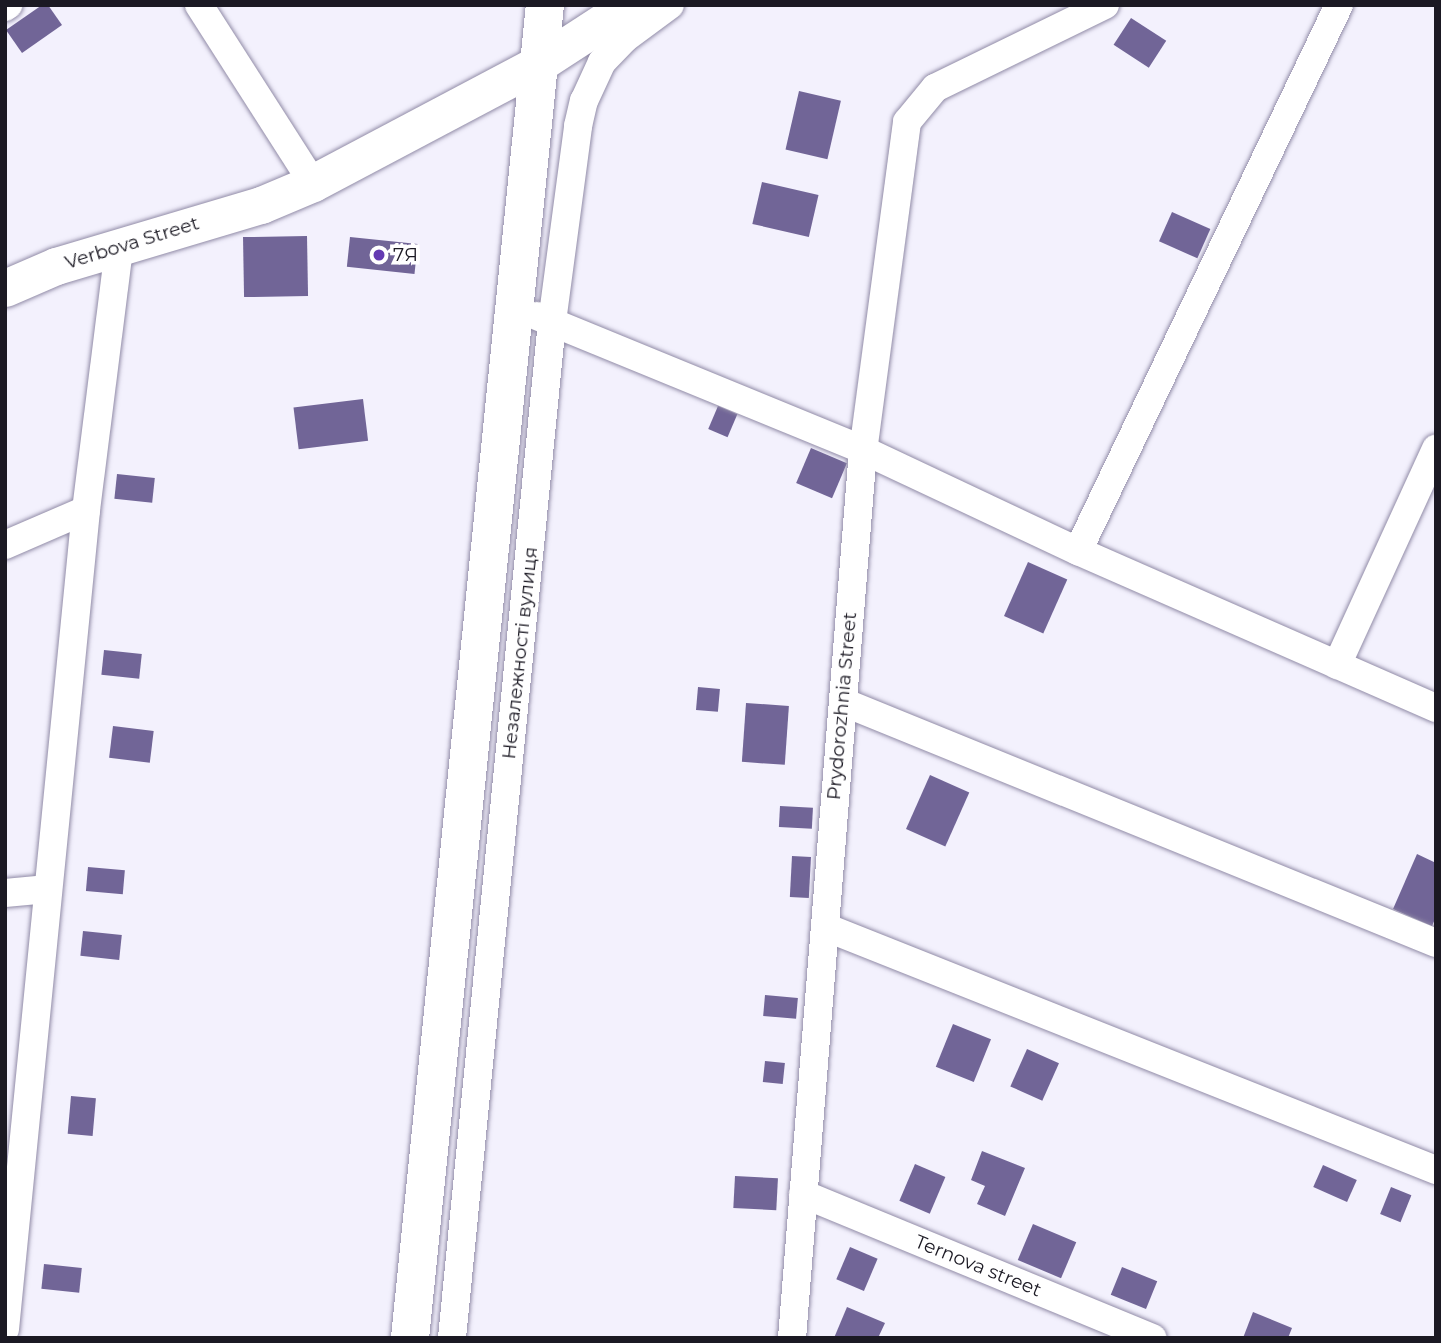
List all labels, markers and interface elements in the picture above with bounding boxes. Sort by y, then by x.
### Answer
street label: Verbova Street [62,212,202,274]
place label: 7Я [393,244,418,266]
marker: 7Я [371,247,387,263]
street label: Незалежності вулиця [497,546,543,760]
street label: Prydorozhnia Street [822,611,862,801]
street label: Ternova street [911,1230,1045,1302]

